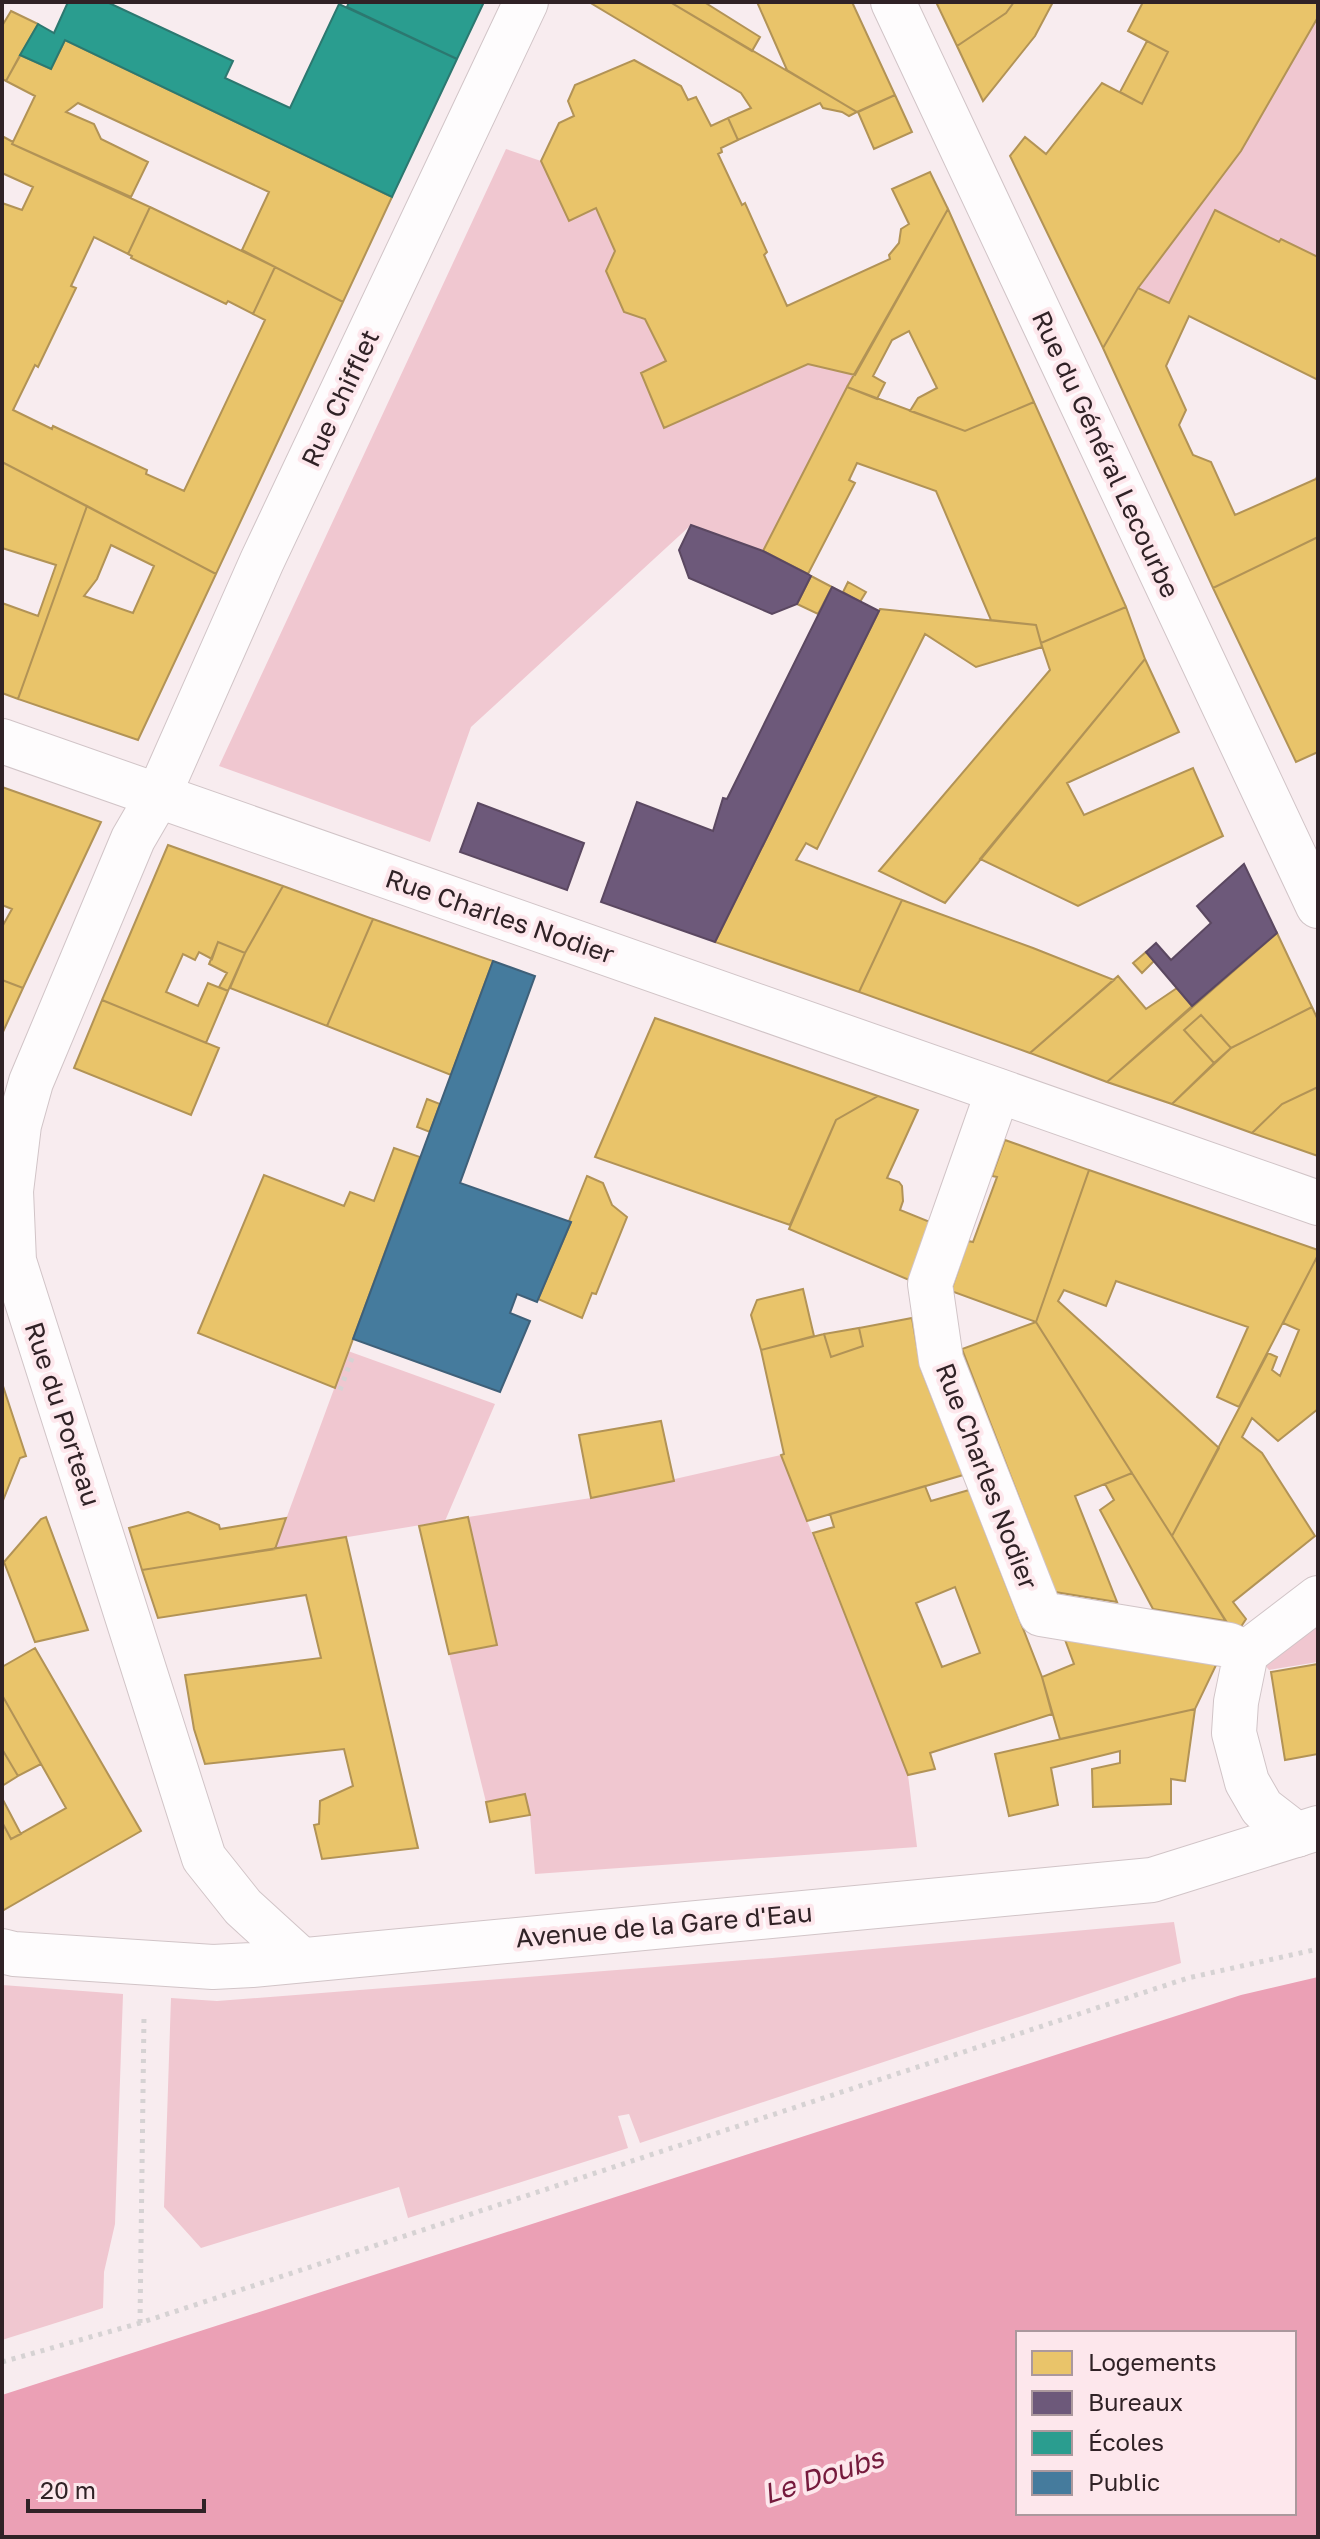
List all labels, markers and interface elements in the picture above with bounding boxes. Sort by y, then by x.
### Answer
street label: Rue du Général Lecourbe [1026,306,1186,602]
street label: Rue Chifflet [295,324,385,472]
street label: Rue Charles Nodier [382,862,618,970]
street label: Rue du Porteau [19,1318,107,1510]
street label: Rue Charles Nodier [930,1358,1044,1594]
street label: Avenue de la Gare d'Eau [514,1897,814,1953]
legend [1016,2331,1296,2515]
text: Logements [1088,2347,1217,2376]
text: Bureaux [1088,2387,1183,2416]
text: Écoles [1088,2427,1164,2456]
water label: Le Doubs [759,2440,888,2510]
scale bar [28,2463,204,2513]
text: Public [1088,2467,1160,2496]
text: 20 m [40,2475,96,2504]

